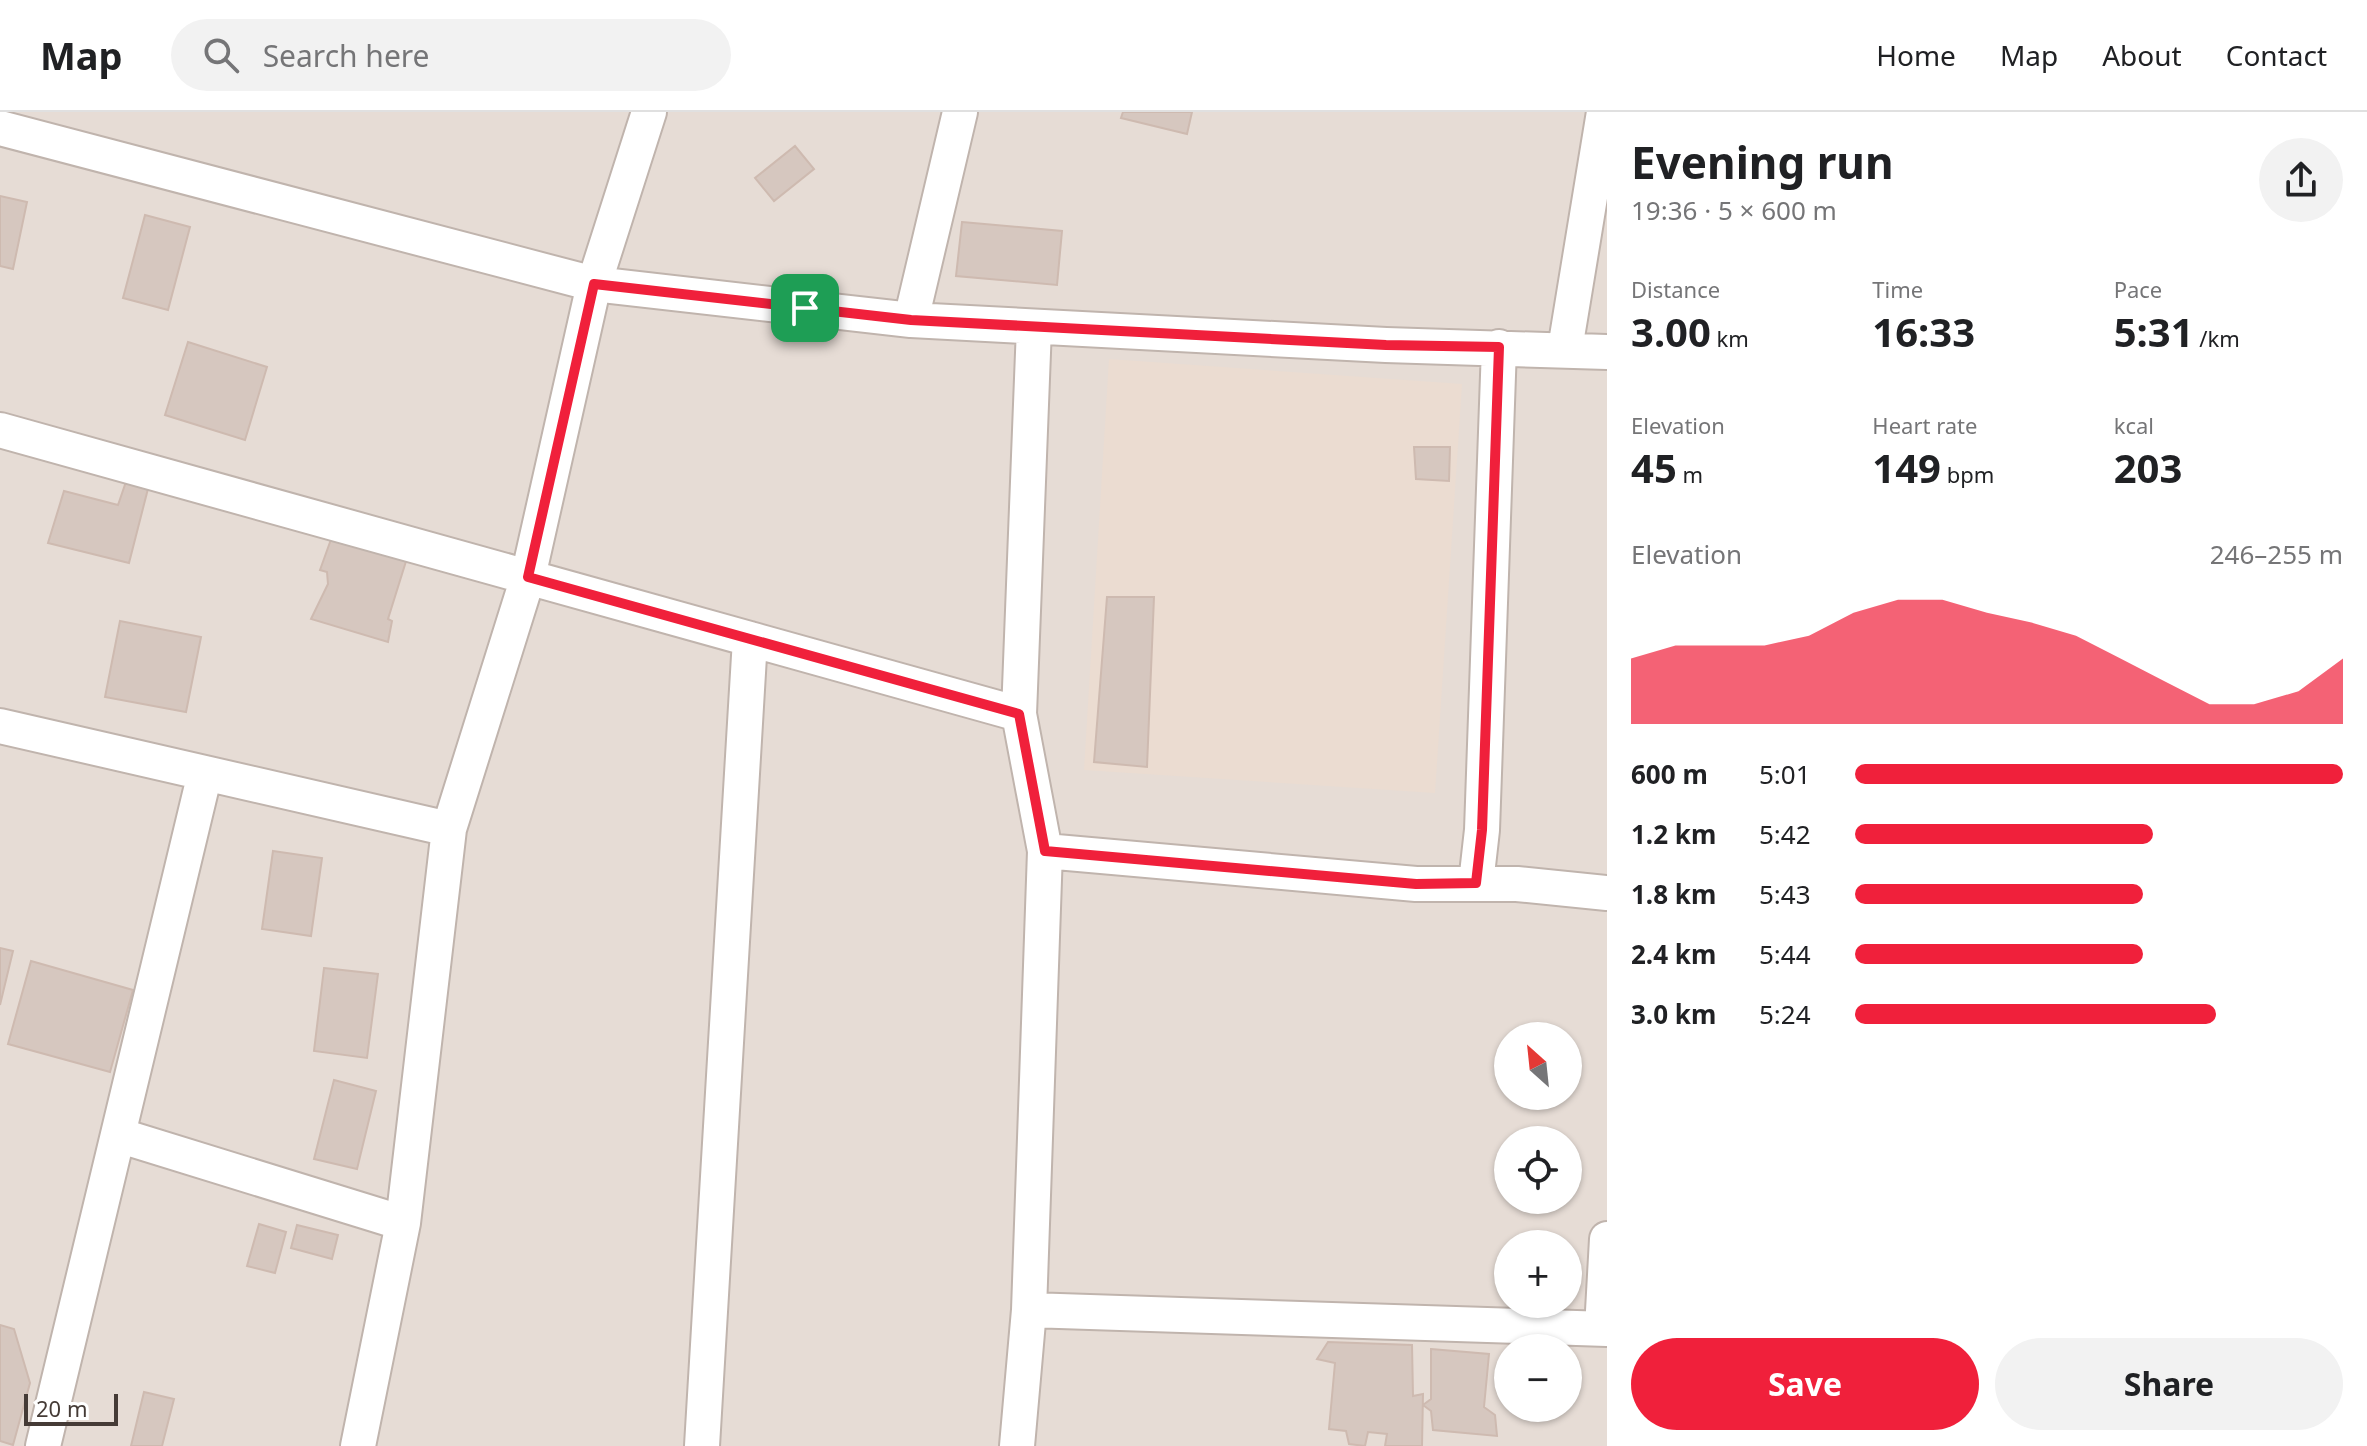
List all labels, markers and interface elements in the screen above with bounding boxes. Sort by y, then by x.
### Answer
search box [171,19,731,91]
text: Map [40,29,123,81]
icon: search [199,33,243,77]
text: Search here [263,35,430,76]
text: Home [1876,36,1956,74]
text: Map [2000,36,2058,74]
text: About [2102,36,2182,74]
text: Contact [2226,36,2327,74]
text: Evening run [1631,132,1894,192]
button: share [2259,138,2343,222]
text: 19:36 · 5 × 600 m [1631,192,1837,228]
pin [771,274,839,342]
text: Distance [1631,274,1720,304]
text: Time [1872,274,1923,304]
text: Pace [2114,274,2162,304]
icon: arrive [783,286,827,330]
text: 3.00 [1631,304,1711,359]
text: 16:33 [1872,304,1975,359]
text: 5:31 [2114,304,2194,359]
text: km [1711,323,1749,353]
text: /km [2194,323,2240,353]
text: Elevation [1631,410,1725,440]
text: Heart rate [1872,410,1977,440]
text: kcal [2114,410,2154,440]
text: 45 [1631,440,1677,495]
text: 149 [1872,440,1941,495]
text: 203 [2114,440,2182,495]
text: m [1677,459,1703,489]
text: bpm [1941,459,1994,489]
text: Elevation [1631,536,1742,572]
text: 246–255 m [2210,536,2343,572]
text: 600 m [1631,756,1708,792]
text: 5:01 [1759,756,1811,792]
text: 1.2 km [1631,816,1716,852]
text: 5:42 [1759,816,1811,852]
text: 1.8 km [1631,876,1716,912]
text: 5:43 [1759,876,1811,912]
text: 2.4 km [1631,936,1716,972]
text: 5:44 [1759,936,1811,972]
text: 3.0 km [1631,996,1716,1032]
text: 5:24 [1759,996,1811,1032]
north arrow [1494,1022,1582,1110]
map controls [1494,1022,1582,1422]
button: locate [1494,1126,1582,1214]
button: + [1494,1230,1582,1318]
button: − [1494,1334,1582,1422]
button: Save [1631,1338,1979,1430]
button: Share [1995,1338,2343,1430]
scale bar [24,1390,118,1426]
text: 20 m [36,1393,87,1423]

